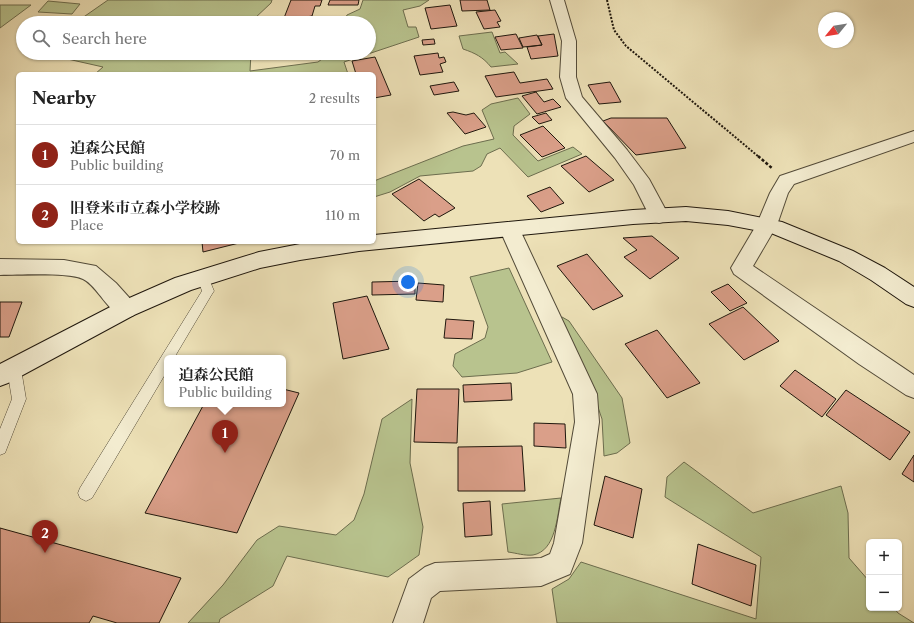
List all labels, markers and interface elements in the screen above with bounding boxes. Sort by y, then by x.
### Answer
north arrow [818,12,854,48]
search box [16,16,376,60]
icon: search [30,27,52,49]
text: Search here [62,29,147,48]
text: Nearby [32,88,96,108]
text: 2 results [309,90,360,106]
text: 迫森公民館 [70,138,145,157]
text: 1 [42,147,48,163]
text: 70 m [330,147,360,163]
text: Public building [70,157,163,173]
text: 旧登米市立森小学校跡 [70,198,220,217]
text: 2 [41,207,49,223]
text: 110 m [325,207,360,223]
text: Place [70,217,103,233]
your location [398,272,418,292]
popup [164,355,286,407]
text: 迫森公民館 [178,365,253,384]
text: Public building [178,384,272,400]
pin: 1 [212,420,238,453]
pin: 2 [32,520,58,553]
map controls [866,539,902,611]
button: + [866,539,902,575]
button: − [866,575,902,611]

